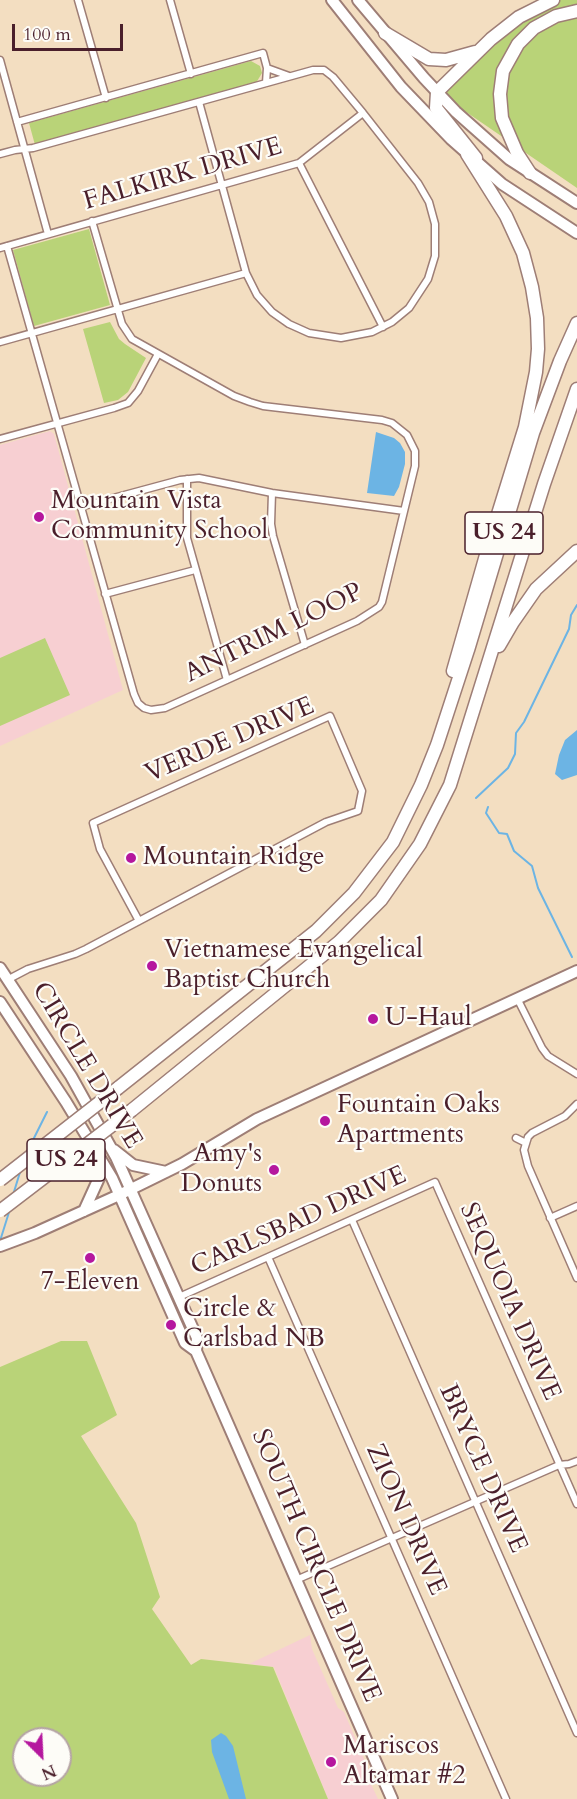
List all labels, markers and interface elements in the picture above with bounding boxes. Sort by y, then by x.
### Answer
scale bar [15,12,126,50]
text: 100 m [23,22,71,47]
street label: FALKIRK DRIVE [80,132,286,218]
place label: Mountain Vista Community School [51,486,268,548]
marker: Mountain Vista Community School [32,510,46,524]
road number: US 24 [465,512,543,554]
street label: ANTRIM LOOP [180,577,368,691]
street label: VERDE DRIVE [141,691,319,791]
place label: Mountain Ridge [143,842,325,874]
marker: Mountain Ridge [124,851,138,865]
place label: Vietnamese Evangelical Baptist Church [164,935,423,996]
marker: Vietnamese Evangelical Baptist Church [145,959,159,973]
street label: CIRCLE DRIVE [24,977,148,1155]
place label: U-Haul [385,1003,472,1035]
marker: U-Haul [366,1012,380,1026]
place label: Fountain Oaks Apartments [337,1090,500,1152]
marker: Fountain Oaks Apartments [318,1114,332,1128]
road number: US 24 [27,1139,105,1181]
place label: Amy's Donuts [181,1139,262,1200]
street label: CARLSBAD DRIVE [186,1160,412,1284]
marker: Amy's Donuts [267,1163,281,1177]
street label: SEQUOIA DRIVE [451,1198,567,1406]
marker: 7-Eleven [83,1251,97,1265]
place label: 7-Eleven [40,1267,140,1299]
place label: Circle & Carlsbad NB [183,1294,325,1356]
marker: Circle & Carlsbad NB [164,1318,178,1332]
street label: BRYCE DRIVE [431,1380,533,1558]
street label: SOUTH CIRCLE DRIVE [243,1425,387,1707]
street label: ZION DRIVE [358,1440,452,1600]
north arrow [12,1727,72,1787]
place label: Mariscos Altamar #2 [343,1731,466,1792]
marker: Mariscos Altamar #2 [324,1755,338,1769]
text: N [38,1759,59,1784]

